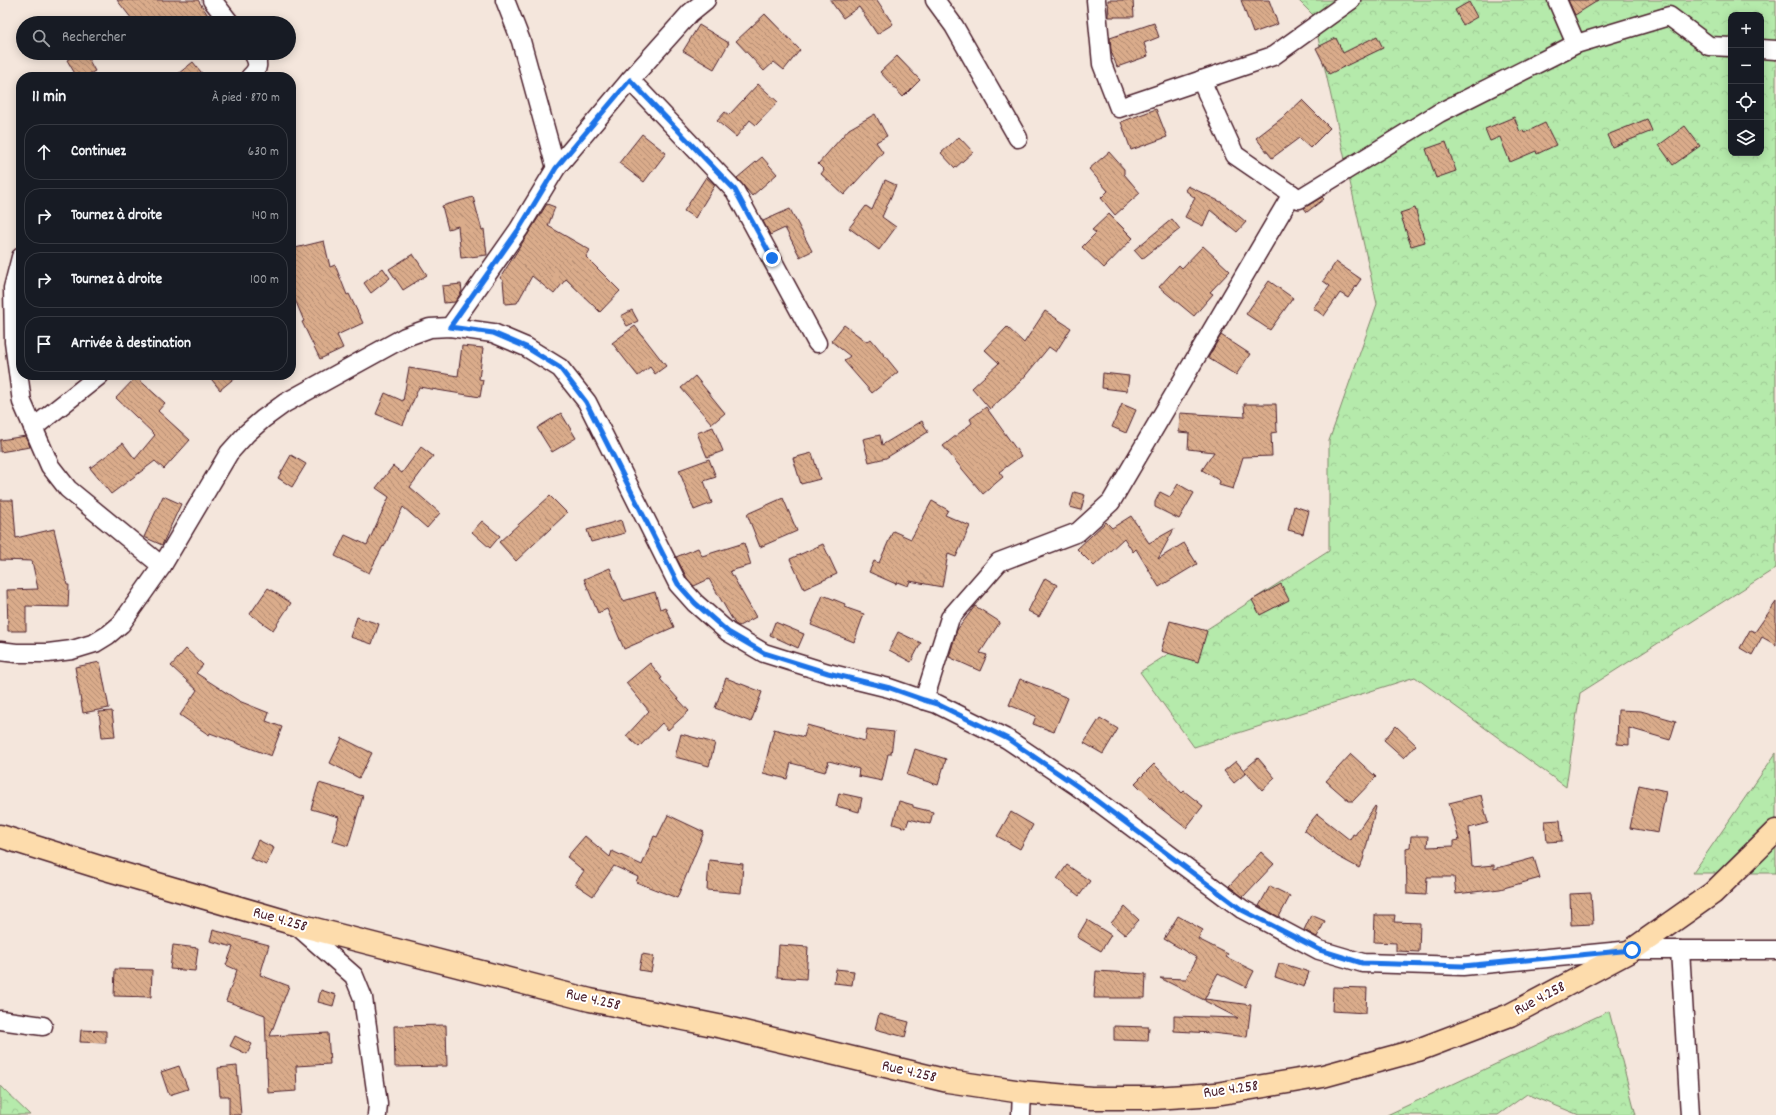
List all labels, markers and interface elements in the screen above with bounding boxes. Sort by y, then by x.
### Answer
map controls [1728,12,1764,156]
button: + [1728,12,1764,48]
search box [16,16,296,60]
icon: search [30,27,52,49]
text: Rechercher [62,27,126,49]
button: − [1728,48,1764,84]
button: locate [1728,84,1764,120]
text: 11 min [32,86,66,110]
text: À pied · 870 m [212,89,280,108]
button: layers [1728,120,1764,156]
icon: ahead [33,141,55,163]
text: Continuez [71,141,126,163]
text: 630 m [248,143,279,162]
icon: right [33,205,55,227]
text: Tournez à droite [71,205,162,227]
text: 140 m [252,207,279,226]
route end [763,249,781,267]
icon: right [33,269,55,291]
text: Tournez à droite [71,269,162,291]
text: 100 m [250,271,279,290]
icon: arrive [33,333,55,355]
text: Arrivée à destination [71,333,191,355]
street label: Rue 4.258 [250,901,310,939]
route start [1623,941,1641,959]
street label: Rue 4.258 [1510,976,1570,1022]
street label: Rue 4.258 [563,983,623,1017]
street label: Rue 4.258 [879,1055,939,1089]
street label: Rue 4.258 [1202,1075,1260,1105]

